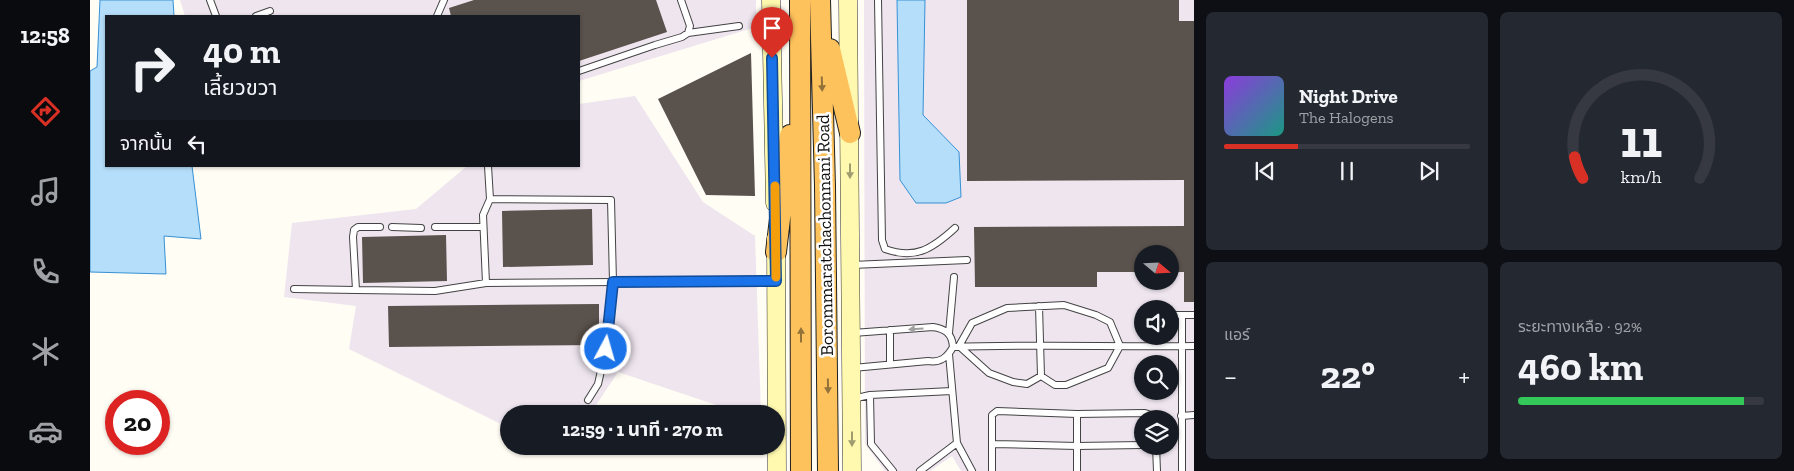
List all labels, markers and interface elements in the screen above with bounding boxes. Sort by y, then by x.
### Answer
pin [751,7,793,58]
icon: arrive [758,14,786,42]
text: 12:58 [20,22,70,49]
text: 40 m [203,30,280,72]
icon: right [120,35,185,100]
text: เลี้ยวขวา [203,74,278,101]
one-way arrow [819,76,827,92]
text: Night Drive [1299,85,1398,108]
icon: directions [28,94,63,129]
text: The Halogens [1299,108,1394,127]
text: 11 [1620,108,1662,170]
street label: Borommaratchachonnani Road [812,114,838,356]
icon: left [183,130,211,158]
text: จากนั้น [120,132,173,155]
icon: previous [1251,157,1279,185]
icon: pause [1333,157,1361,185]
icon: next [1415,157,1443,185]
one-way arrow [846,163,854,179]
text: km/h [1621,166,1661,188]
icon: music [28,174,63,209]
north arrow [1134,245,1179,290]
map controls [1134,245,1179,455]
icon: phone [28,254,63,289]
button: sound [1134,300,1179,345]
text: ระยะทางเหลือ · 92% [1518,317,1642,336]
position arrow [579,322,631,374]
one-way arrow [908,325,924,333]
text: แอร์ [1224,325,1250,344]
one-way arrow [797,327,805,343]
icon: climate [28,334,63,369]
text: 460 km [1518,344,1643,390]
text: 22° [1320,352,1375,398]
button: search [1134,355,1179,400]
text: − [1224,360,1237,393]
text: + [1458,360,1470,393]
one-way arrow [824,378,832,394]
speed limit sign: 20 [105,390,170,455]
button: layers [1134,410,1179,455]
icon: car [28,414,63,449]
text: 12:59 · 1 นาที · 270 m [562,418,723,441]
one-way arrow [848,431,856,447]

